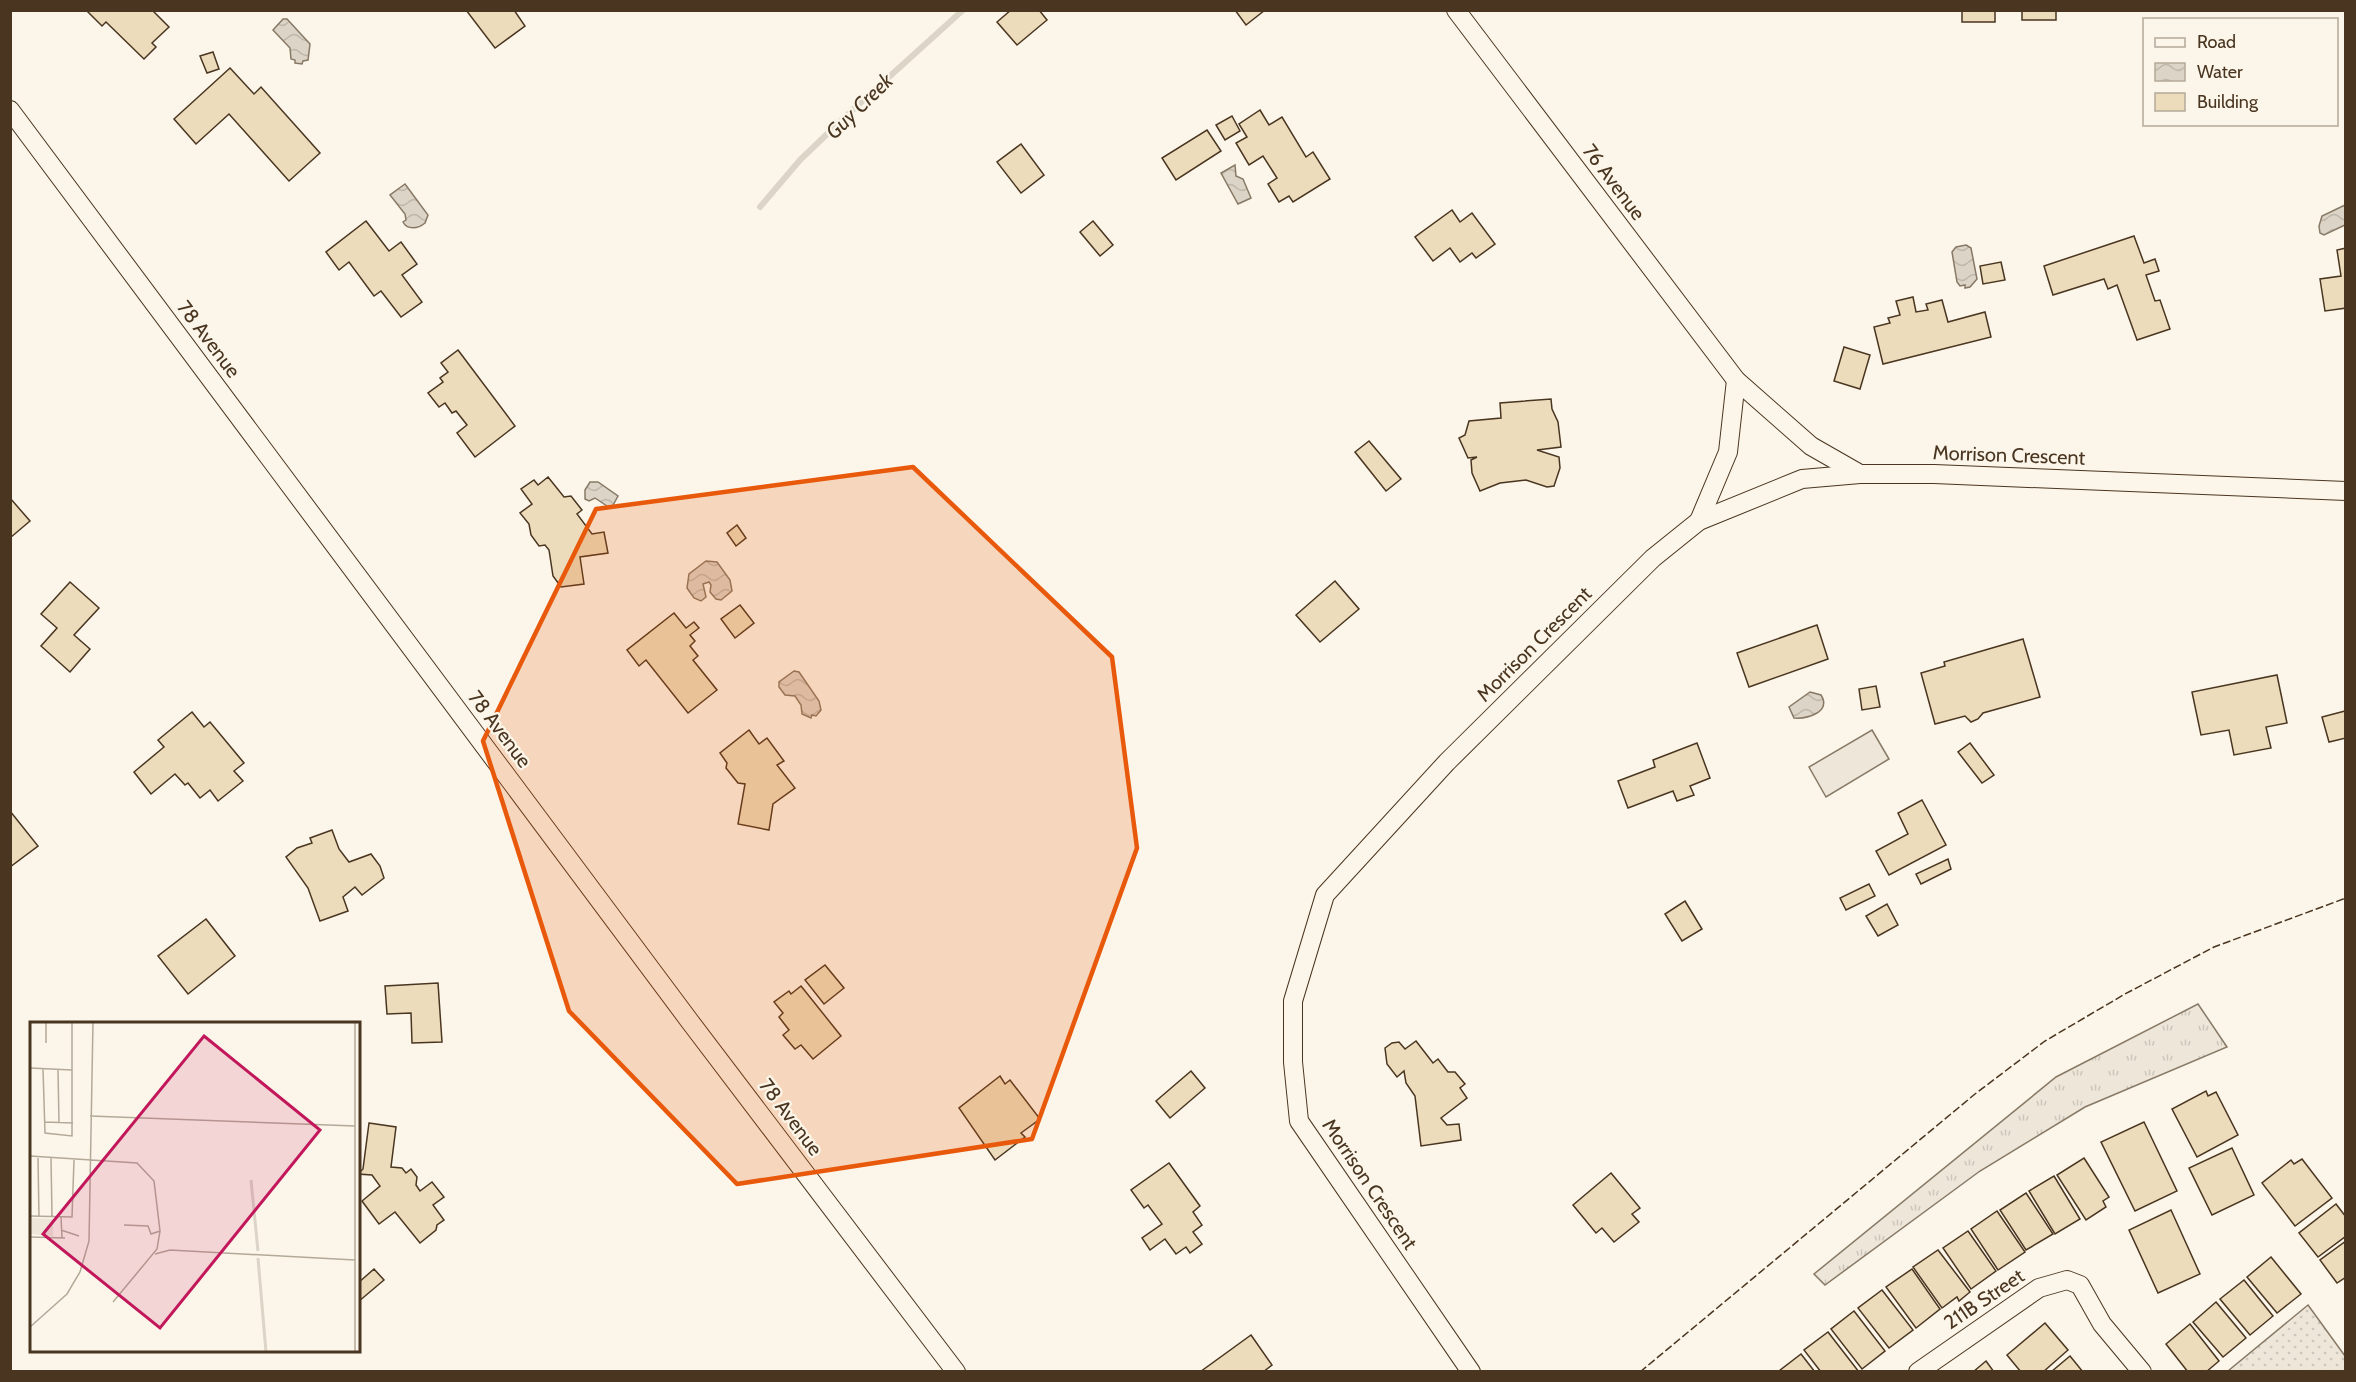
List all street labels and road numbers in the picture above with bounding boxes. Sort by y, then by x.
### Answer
street label: 76 Avenue [1578,139,1650,225]
street label: 78 Avenue [172,296,246,382]
street label: Morrison Crescent [1932,440,2086,470]
street label: Morrison Crescent [1472,581,1597,706]
street label: 78 Avenue [463,686,537,772]
street label: 78 Avenue [754,1074,828,1160]
street label: Morrison Crescent [1317,1114,1423,1254]
street label: 211B Street [1939,1263,2029,1334]

